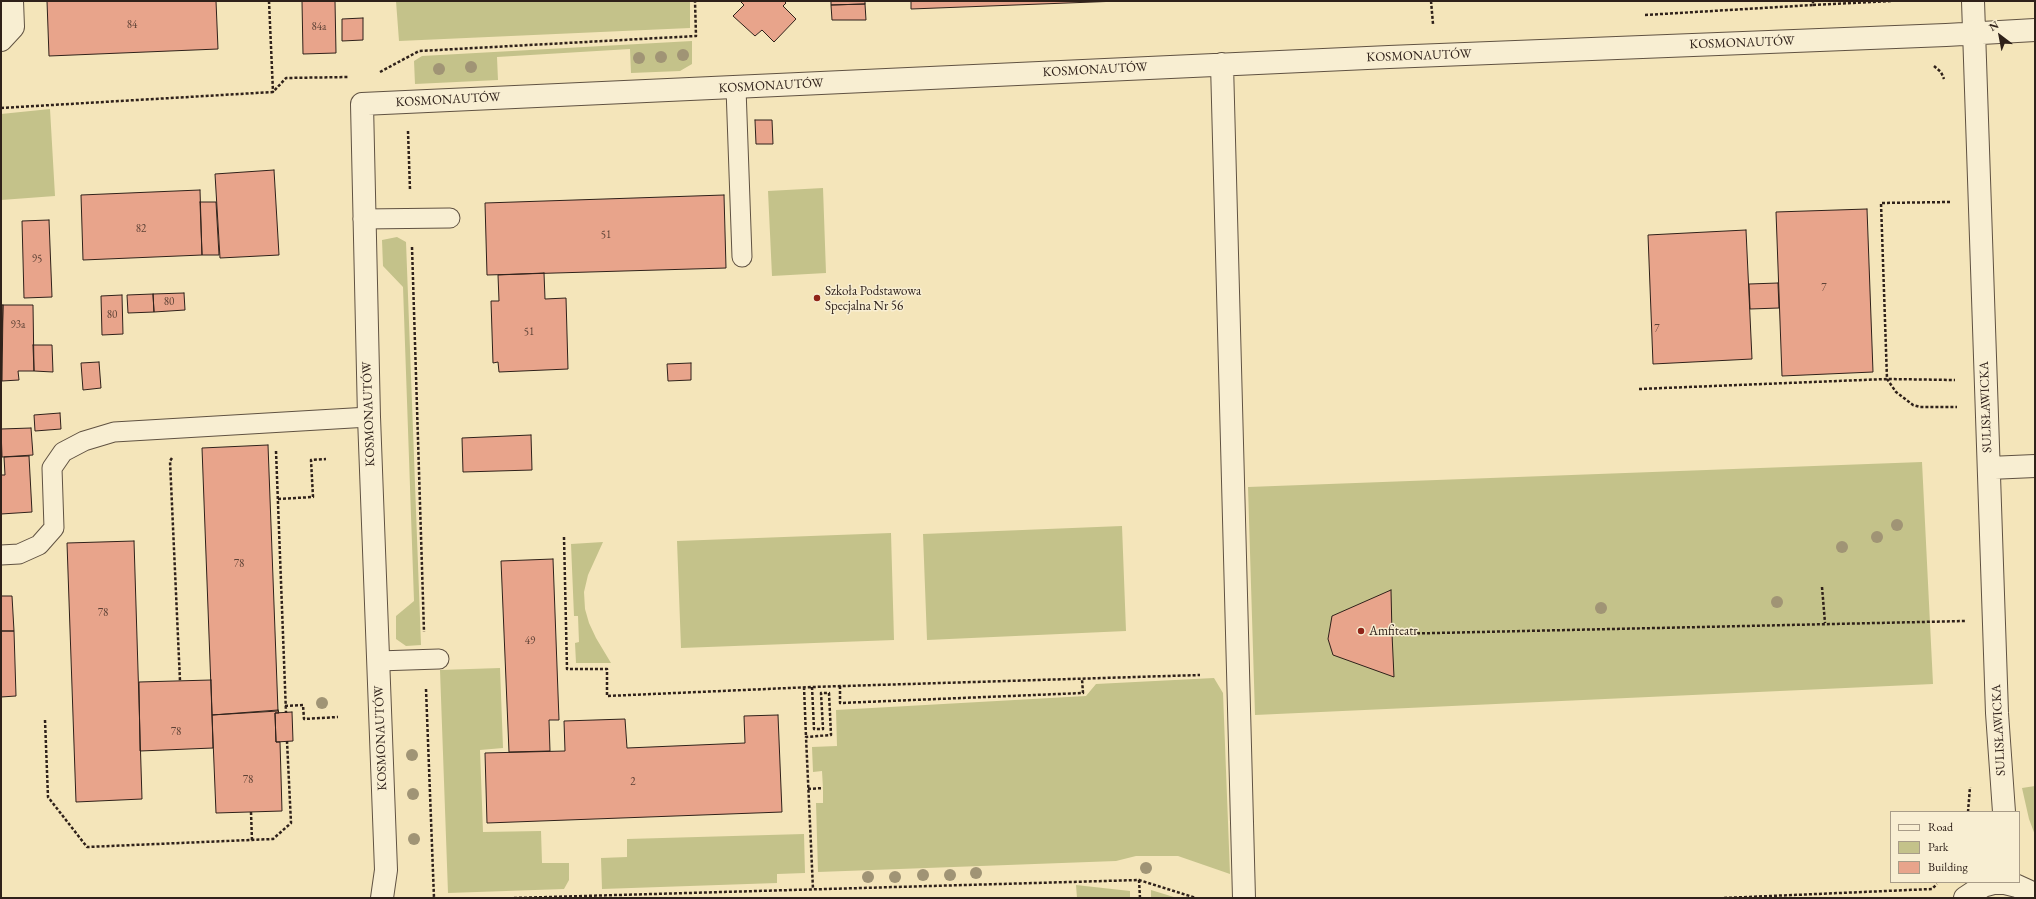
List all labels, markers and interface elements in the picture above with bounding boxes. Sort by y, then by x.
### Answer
north arrow [1980,16,2020,56]
house number: 84 [127,18,137,32]
text: N [1986,18,2001,34]
house number: 84a [312,20,326,34]
street label: KOSMONAUTÓW [1689,33,1795,53]
street label: KOSMONAUTÓW [1366,46,1472,66]
street label: KOSMONAUTÓW [1042,59,1148,81]
street label: KOSMONAUTÓW [718,75,824,97]
street label: KOSMONAUTÓW [395,89,501,111]
house number: 82 [136,222,146,236]
house number: 51 [601,228,611,242]
house number: 95 [32,252,42,266]
house number: 7 [1821,281,1827,295]
place label: Szkoła Podstawowa Specjalna Nr 56 [825,283,921,314]
marker: Szkoła Podstawowa Specjalna Nr 56 [812,293,822,303]
house number: 80 [164,295,174,309]
house number: 80 [107,308,117,322]
house number: 93a [11,318,25,332]
house number: 7 [1654,322,1660,336]
house number: 51 [524,325,534,339]
street label: KOSMONAUTÓW [359,361,379,467]
street label: SULISŁAWICKA [1977,361,1995,453]
house number: 78 [234,557,244,571]
house number: 78 [98,606,108,620]
place label: Amfiteatr [1369,623,1418,639]
marker: Amfiteatr [1356,626,1366,636]
house number: 49 [525,634,535,648]
street label: SULISŁAWICKA [1989,684,2009,776]
street label: KOSMONAUTÓW [371,685,391,791]
house number: 78 [171,725,181,739]
house number: 78 [243,773,253,787]
house number: 2 [630,775,636,789]
legend [1890,811,2020,883]
text: Road [1928,819,1953,835]
text: Park [1928,839,1948,855]
text: Building [1928,859,1968,875]

